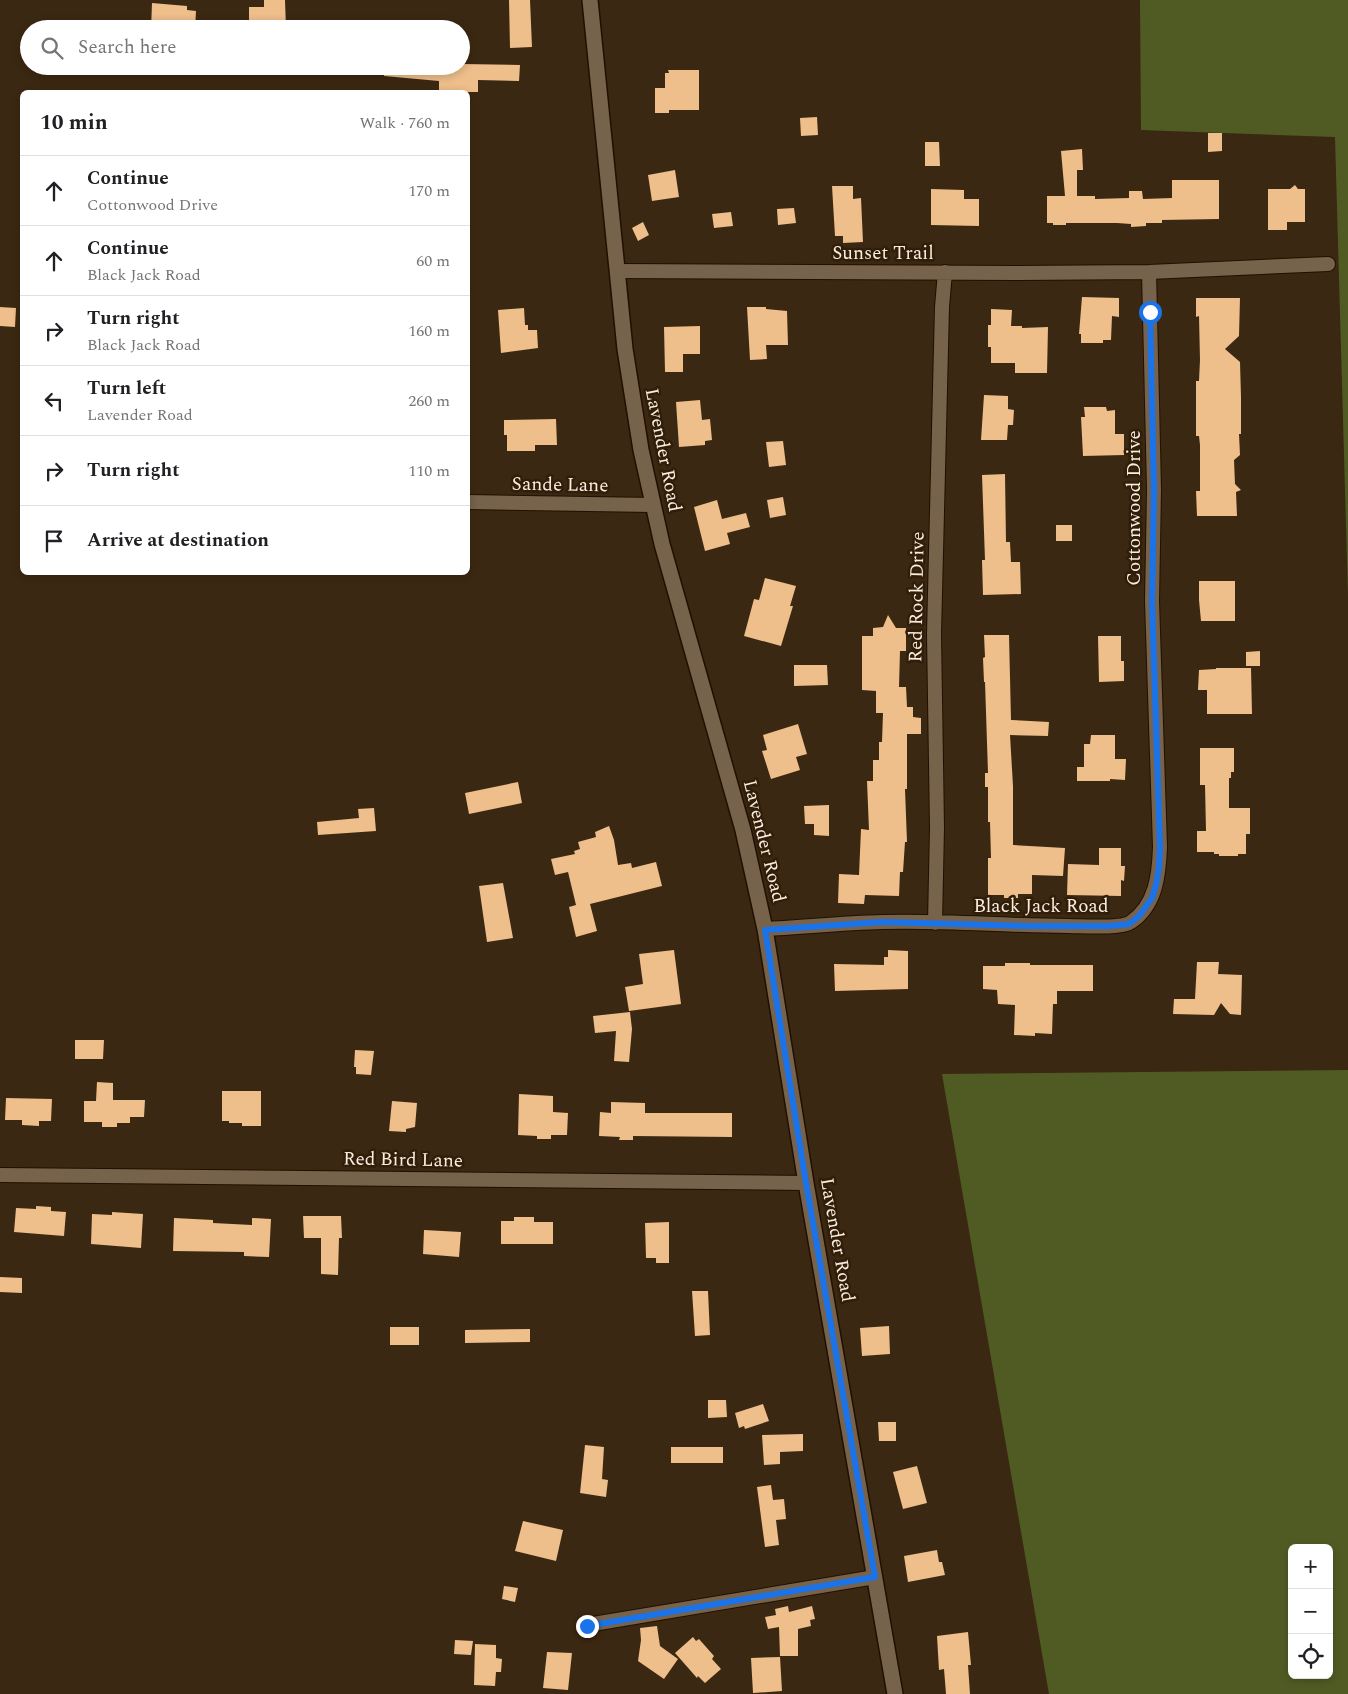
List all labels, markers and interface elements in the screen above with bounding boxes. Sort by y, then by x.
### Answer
search box [20,20,470,75]
text: Search here [78,33,177,62]
icon: search [38,34,66,62]
text: 10 min [40,107,108,139]
text: Walk · 760 m [359,111,450,135]
text: Continue [87,164,169,193]
icon: ahead [40,177,68,205]
text: 170 m [408,179,450,203]
text: Cottonwood Drive [87,193,218,217]
text: Continue [87,234,169,263]
street label: Sunset Trail [832,239,934,268]
icon: ahead [40,247,68,275]
text: 60 m [416,249,450,273]
text: Black Jack Road [87,263,201,287]
route start [1139,301,1162,324]
text: Turn right [87,304,180,333]
icon: right [40,317,68,345]
text: 160 m [408,319,450,343]
text: Black Jack Road [87,333,201,357]
text: Turn left [87,374,166,403]
street label: Lavender Road [637,386,689,514]
icon: left [40,387,68,415]
text: 260 m [408,389,450,413]
text: Lavender Road [87,403,193,427]
street label: Cottonwood Drive [1120,430,1149,586]
text: Turn right [87,456,180,485]
icon: right [40,457,68,485]
text: 110 m [408,459,450,483]
street label: Sande Lane [511,470,609,500]
text: Arrive at destination [87,526,269,555]
icon: arrive [40,527,68,555]
street label: Red Rock Drive [901,531,933,663]
street label: Lavender Road [735,777,793,905]
street label: Black Jack Road [973,892,1109,921]
street label: Red Bird Lane [343,1144,463,1176]
street label: Lavender Road [812,1176,862,1304]
map controls [1288,1544,1333,1679]
button: + [1288,1544,1333,1589]
button: − [1288,1589,1333,1634]
route end [576,1615,599,1638]
button: locate [1288,1634,1333,1679]

